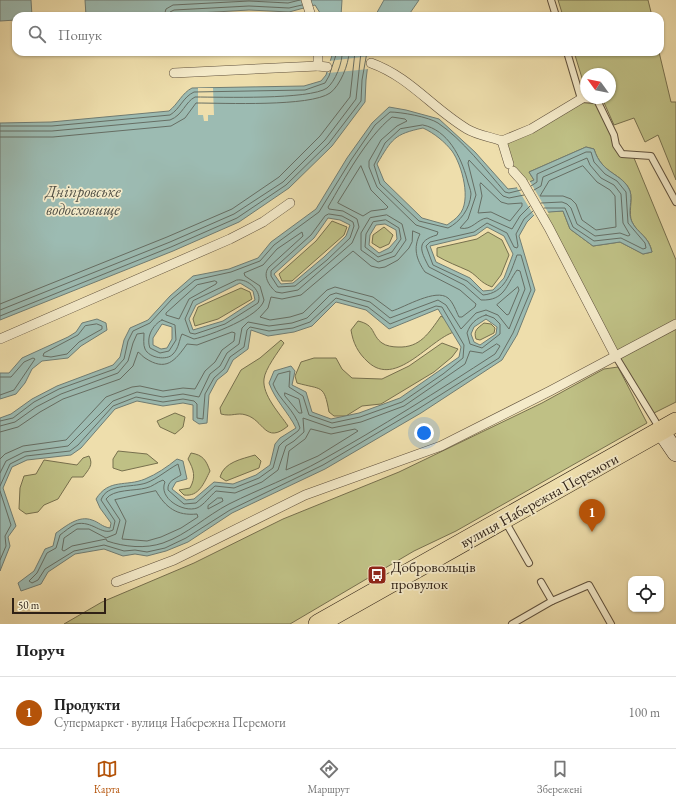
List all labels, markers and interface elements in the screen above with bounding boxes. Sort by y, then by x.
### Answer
search box [12,12,664,56]
icon: search [26,23,48,45]
text: Пошук [58,25,102,44]
north arrow [580,68,616,104]
water label: Дніпровське водосховище [43,181,121,220]
your location [414,423,434,443]
street label: вулиця Набережна Перемоги [456,448,622,552]
pin: 1 [579,499,605,532]
place label: Добровольців провулок [391,557,476,593]
bus stop icon: Добровольців провулок [366,564,388,586]
map controls [628,576,664,612]
button: locate [628,576,664,612]
scale bar [12,596,106,615]
text: 50 m [18,598,39,612]
text: Поруч [16,639,65,661]
text: Продукти [54,695,120,714]
text: 1 [26,704,32,721]
text: 100 m [629,704,660,721]
text: Супермаркет · вулиця Набережна Перемоги [54,714,286,731]
tab: Карта [94,758,120,796]
tab: Маршрут [307,758,350,796]
tab: Збережені [537,758,582,796]

